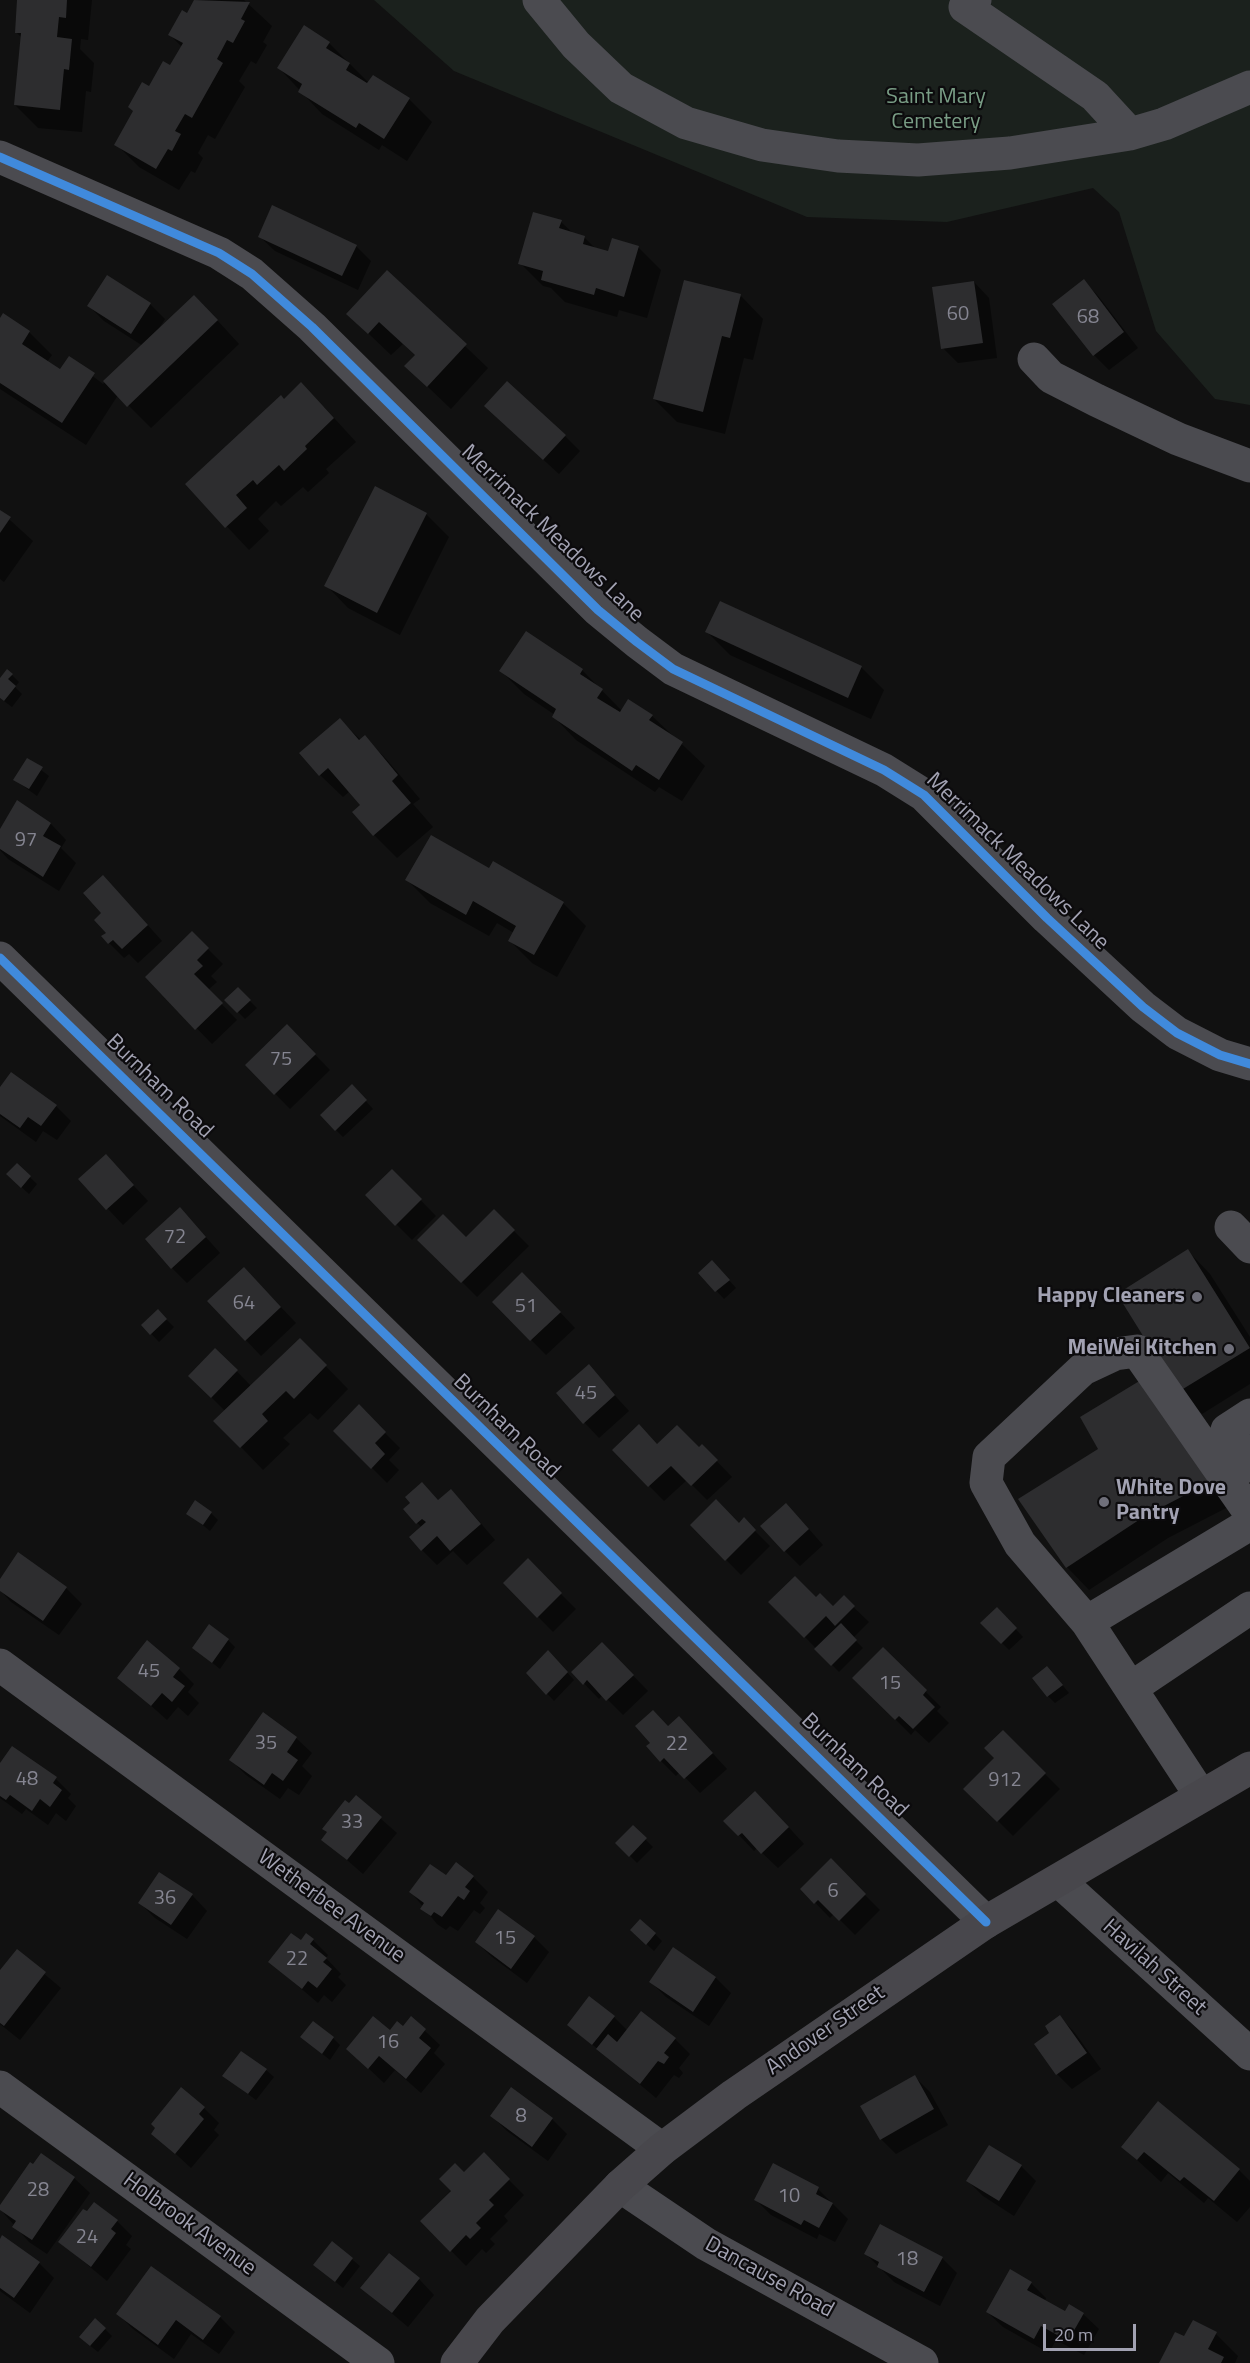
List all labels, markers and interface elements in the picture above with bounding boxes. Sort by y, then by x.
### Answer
park label: Saint Mary Cemetery [886,85,986,136]
house number: 60 [947,303,969,327]
house number: 68 [1077,306,1099,330]
street label: Merrimack Meadows Lane [455,440,649,628]
street label: Merrimack Meadows Lane [920,768,1114,956]
house number: 97 [15,829,37,853]
street label: Burnham Road [100,1029,218,1145]
house number: 75 [270,1048,292,1072]
house number: 72 [164,1226,186,1250]
place label: Happy Cleaners [1037,1284,1185,1310]
marker: Happy Cleaners [1190,1290,1204,1304]
house number: 64 [233,1292,255,1316]
house number: 51 [515,1295,537,1319]
place label: MeiWei Kitchen [1067,1336,1217,1362]
marker: MeiWei Kitchen [1222,1342,1236,1356]
street label: Burnham Road [447,1369,565,1485]
house number: 45 [575,1382,597,1406]
place label: White Dove Pantry [1116,1476,1226,1528]
marker: White Dove Pantry [1097,1495,1111,1509]
house number: 45 [138,1660,160,1684]
house number: 15 [879,1672,901,1696]
street label: Burnham Road [795,1708,913,1824]
house number: 35 [255,1732,277,1756]
house number: 22 [666,1733,688,1757]
house number: 48 [16,1768,38,1792]
house number: 912 [988,1769,1022,1793]
house number: 33 [341,1811,363,1835]
street label: Wetherbee Avenue [252,1845,410,1969]
house number: 6 [827,1880,839,1904]
house number: 36 [154,1887,176,1911]
street label: Havilah Street [1097,1914,1211,2022]
house number: 15 [494,1927,516,1951]
house number: 22 [286,1948,308,1972]
street label: Andover Street [762,1980,890,2082]
house number: 16 [377,2031,399,2055]
house number: 8 [515,2105,527,2129]
street label: Holbrook Avenue [117,2168,261,2282]
house number: 28 [27,2179,49,2203]
house number: 10 [778,2185,800,2209]
house number: 24 [76,2226,98,2250]
street label: Dancause Road [700,2232,838,2324]
house number: 18 [896,2248,918,2272]
scale bar [1046,2312,1139,2350]
text: 20 m [1054,2321,1093,2348]

